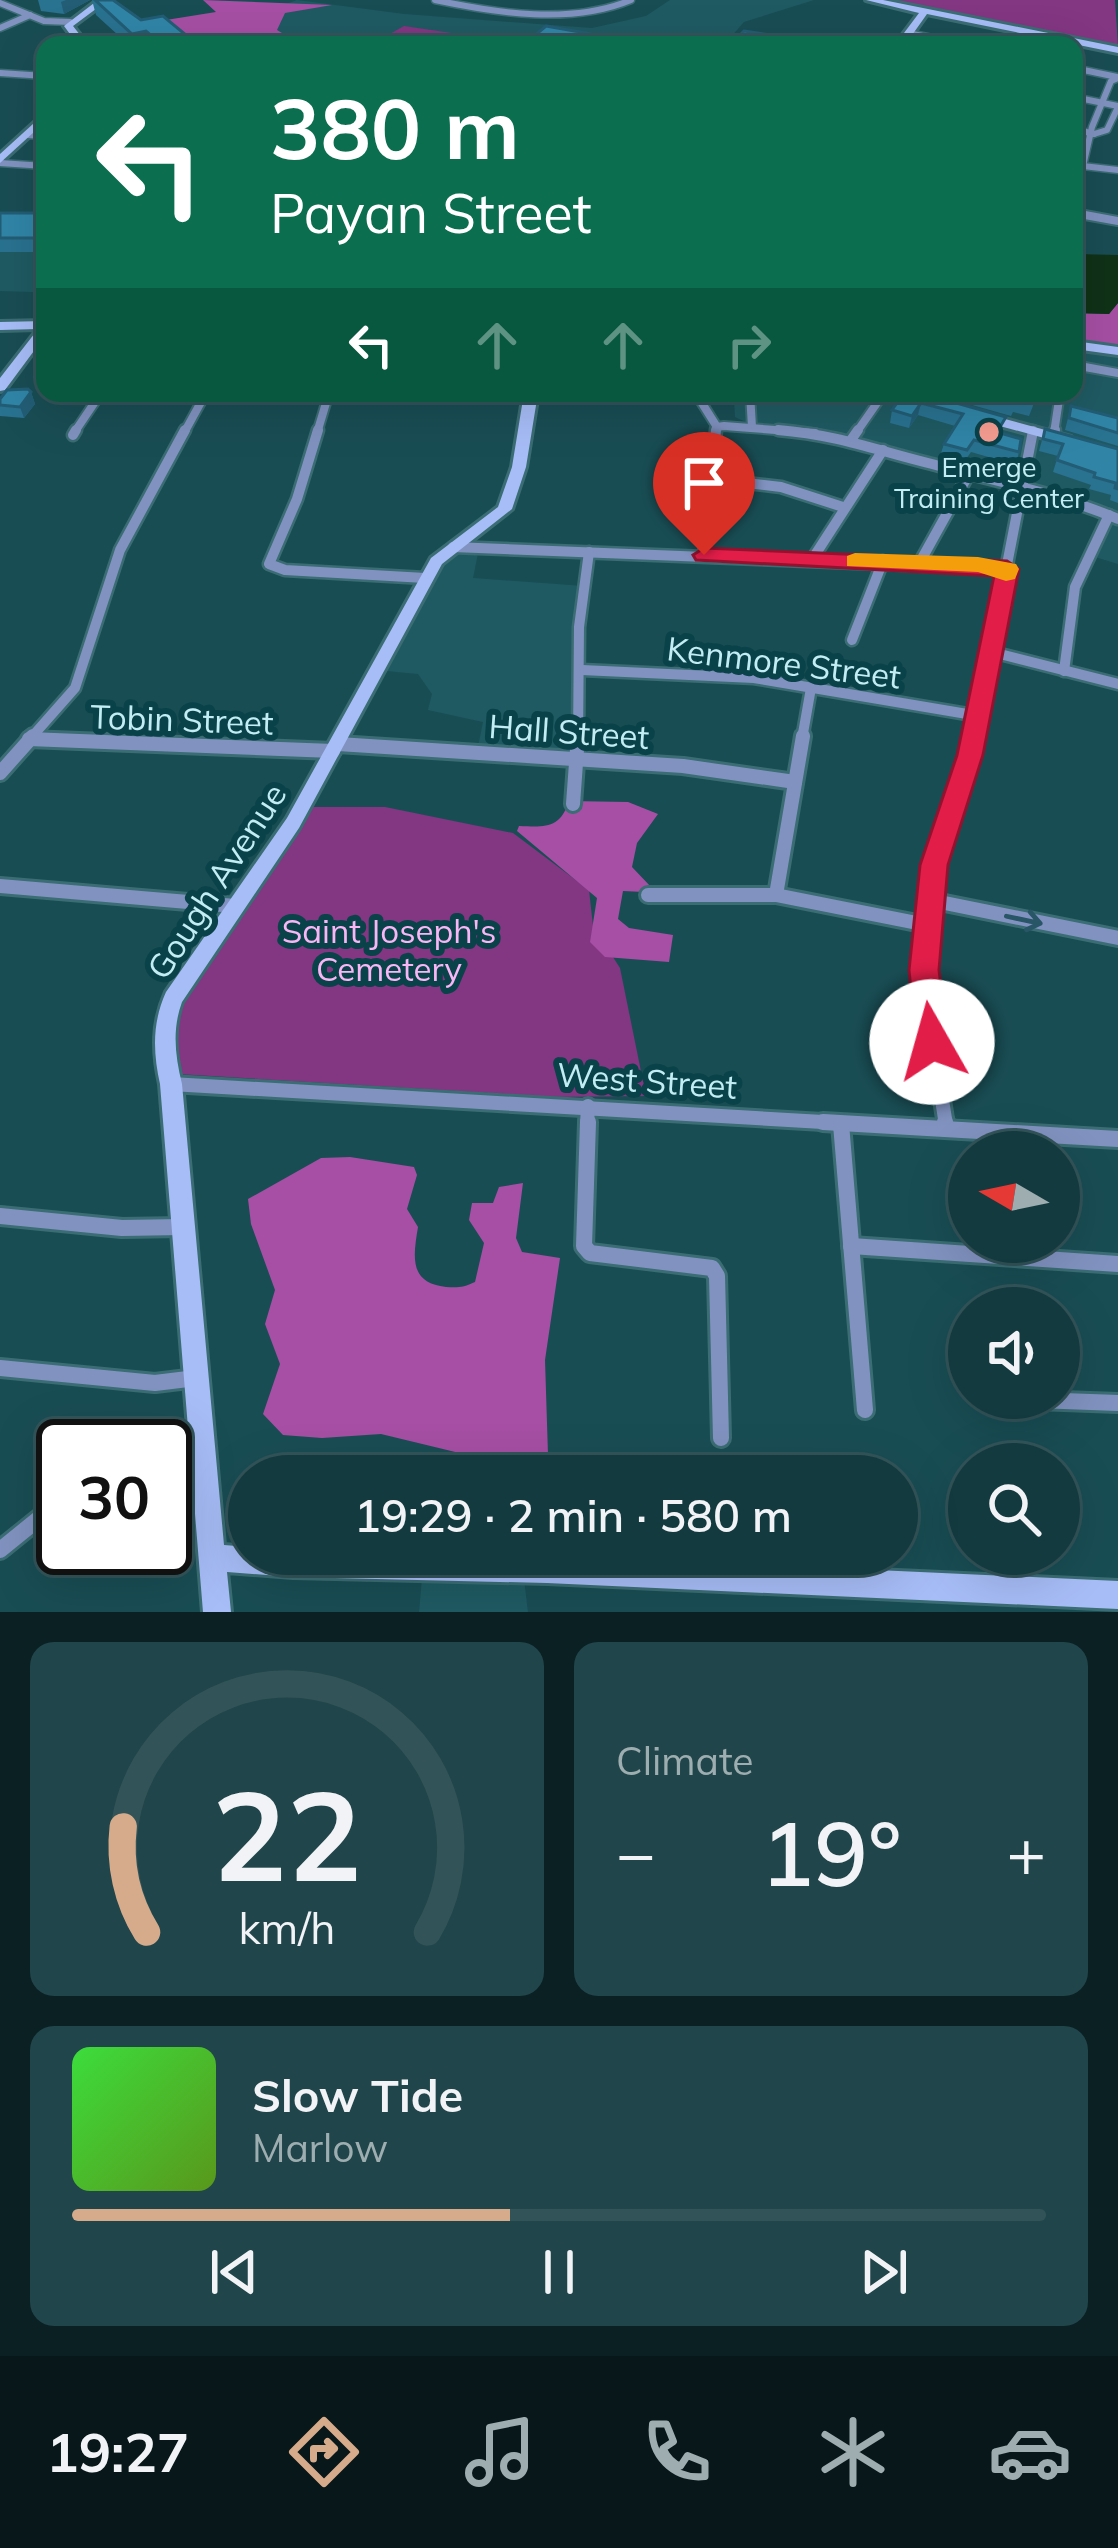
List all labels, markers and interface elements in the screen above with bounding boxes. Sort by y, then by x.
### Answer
text: 380 m [270,75,520,180]
icon: left [72,84,228,240]
text: Payan Street [270,179,592,247]
icon: left [338,312,404,378]
icon: ahead [464,312,530,378]
icon: ahead [590,312,656,378]
icon: right [716,312,782,378]
marker: Emerge Training Center [976,419,1002,445]
pin [653,432,755,555]
icon: arrive [671,450,737,516]
place label: Emerge Training Center [894,450,1084,515]
street label: Kenmore Street [665,627,903,697]
street label: Tobin Street [90,695,274,743]
street label: Hall Street [487,705,651,757]
street label: Gough Avenue [138,776,294,986]
one-way arrow [1004,909,1042,932]
park label: Saint Joseph's Cemetery [282,910,496,989]
position arrow [869,979,995,1105]
street label: West Street [556,1053,738,1107]
north arrow [948,1131,1080,1263]
map controls [948,1131,1080,1575]
button: sound [948,1287,1080,1419]
speed limit sign: 30 [36,1419,192,1575]
button: search [948,1443,1080,1575]
text: 19:29 · 2 min · 580 m [354,1487,792,1543]
text: Climate [616,1736,754,1785]
text: 22 [212,1756,362,1912]
text: 19° [760,1796,902,1909]
text: − [616,1811,656,1894]
text: + [1006,1811,1046,1894]
text: km/h [238,1901,336,1955]
text: Slow Tide [252,2067,463,2123]
text: Marlow [252,2123,388,2172]
icon: previous [201,2239,267,2305]
icon: pause [526,2239,592,2305]
icon: next [851,2239,917,2305]
icon: directions [282,2410,366,2494]
icon: music [458,2410,542,2494]
icon: phone [635,2410,719,2494]
icon: climate [811,2410,895,2494]
icon: car [988,2410,1072,2494]
text: 19:27 [46,2418,189,2486]

